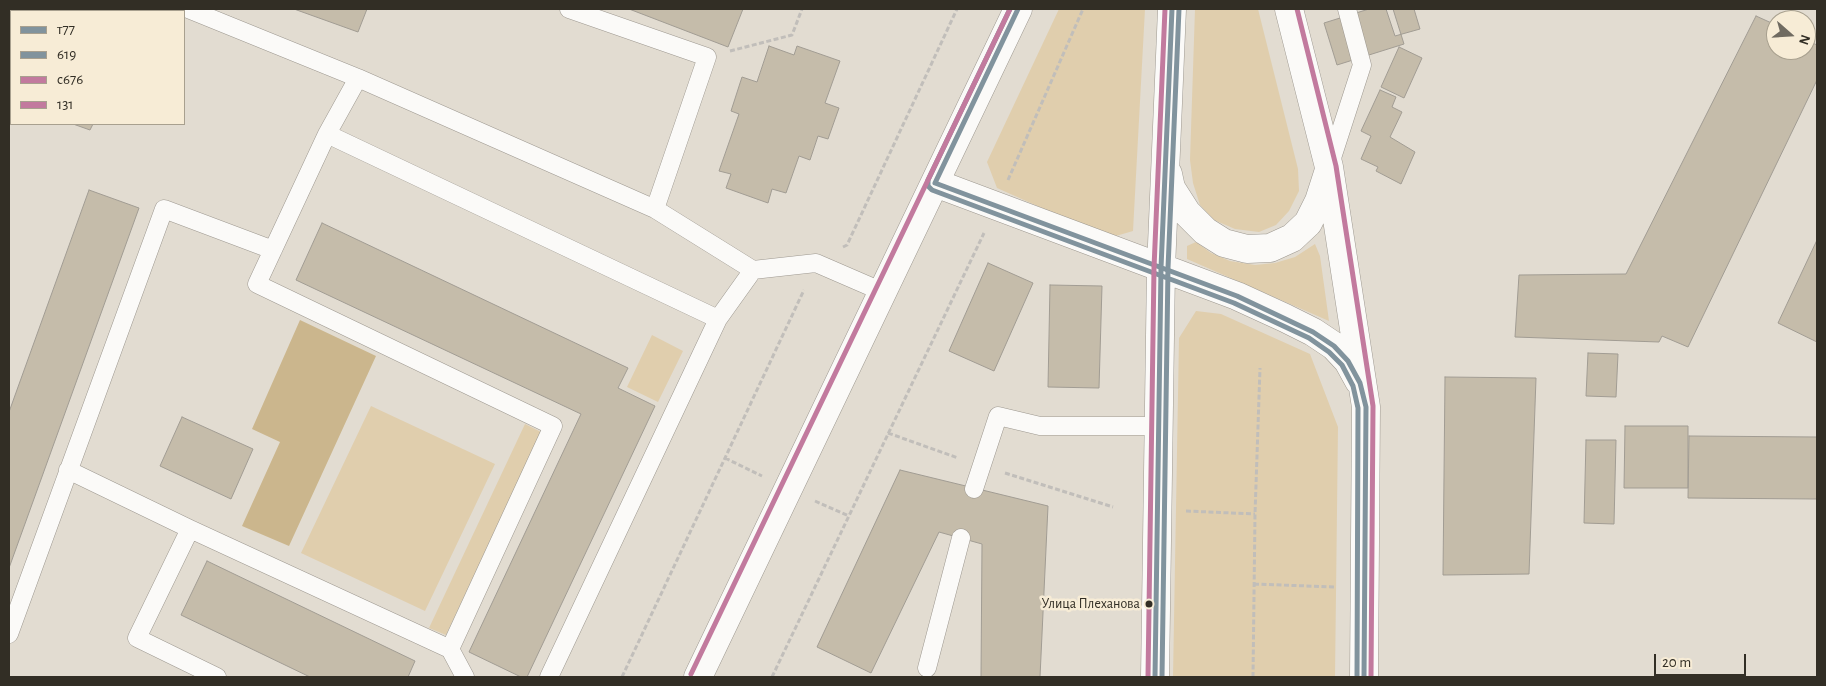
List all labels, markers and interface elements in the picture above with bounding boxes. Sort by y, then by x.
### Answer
legend [10,10,185,125]
north arrow [1766,10,1816,60]
text: т77 [57,22,75,37]
text: N [1796,33,1812,46]
text: 619 [57,47,76,62]
text: с676 [57,72,83,87]
text: 131 [57,97,74,112]
place label: Улица Плеханова [1041,596,1140,612]
marker: Улица Плеханова [1144,599,1154,609]
scale bar [1656,644,1748,676]
text: 20 m [1662,655,1691,670]

